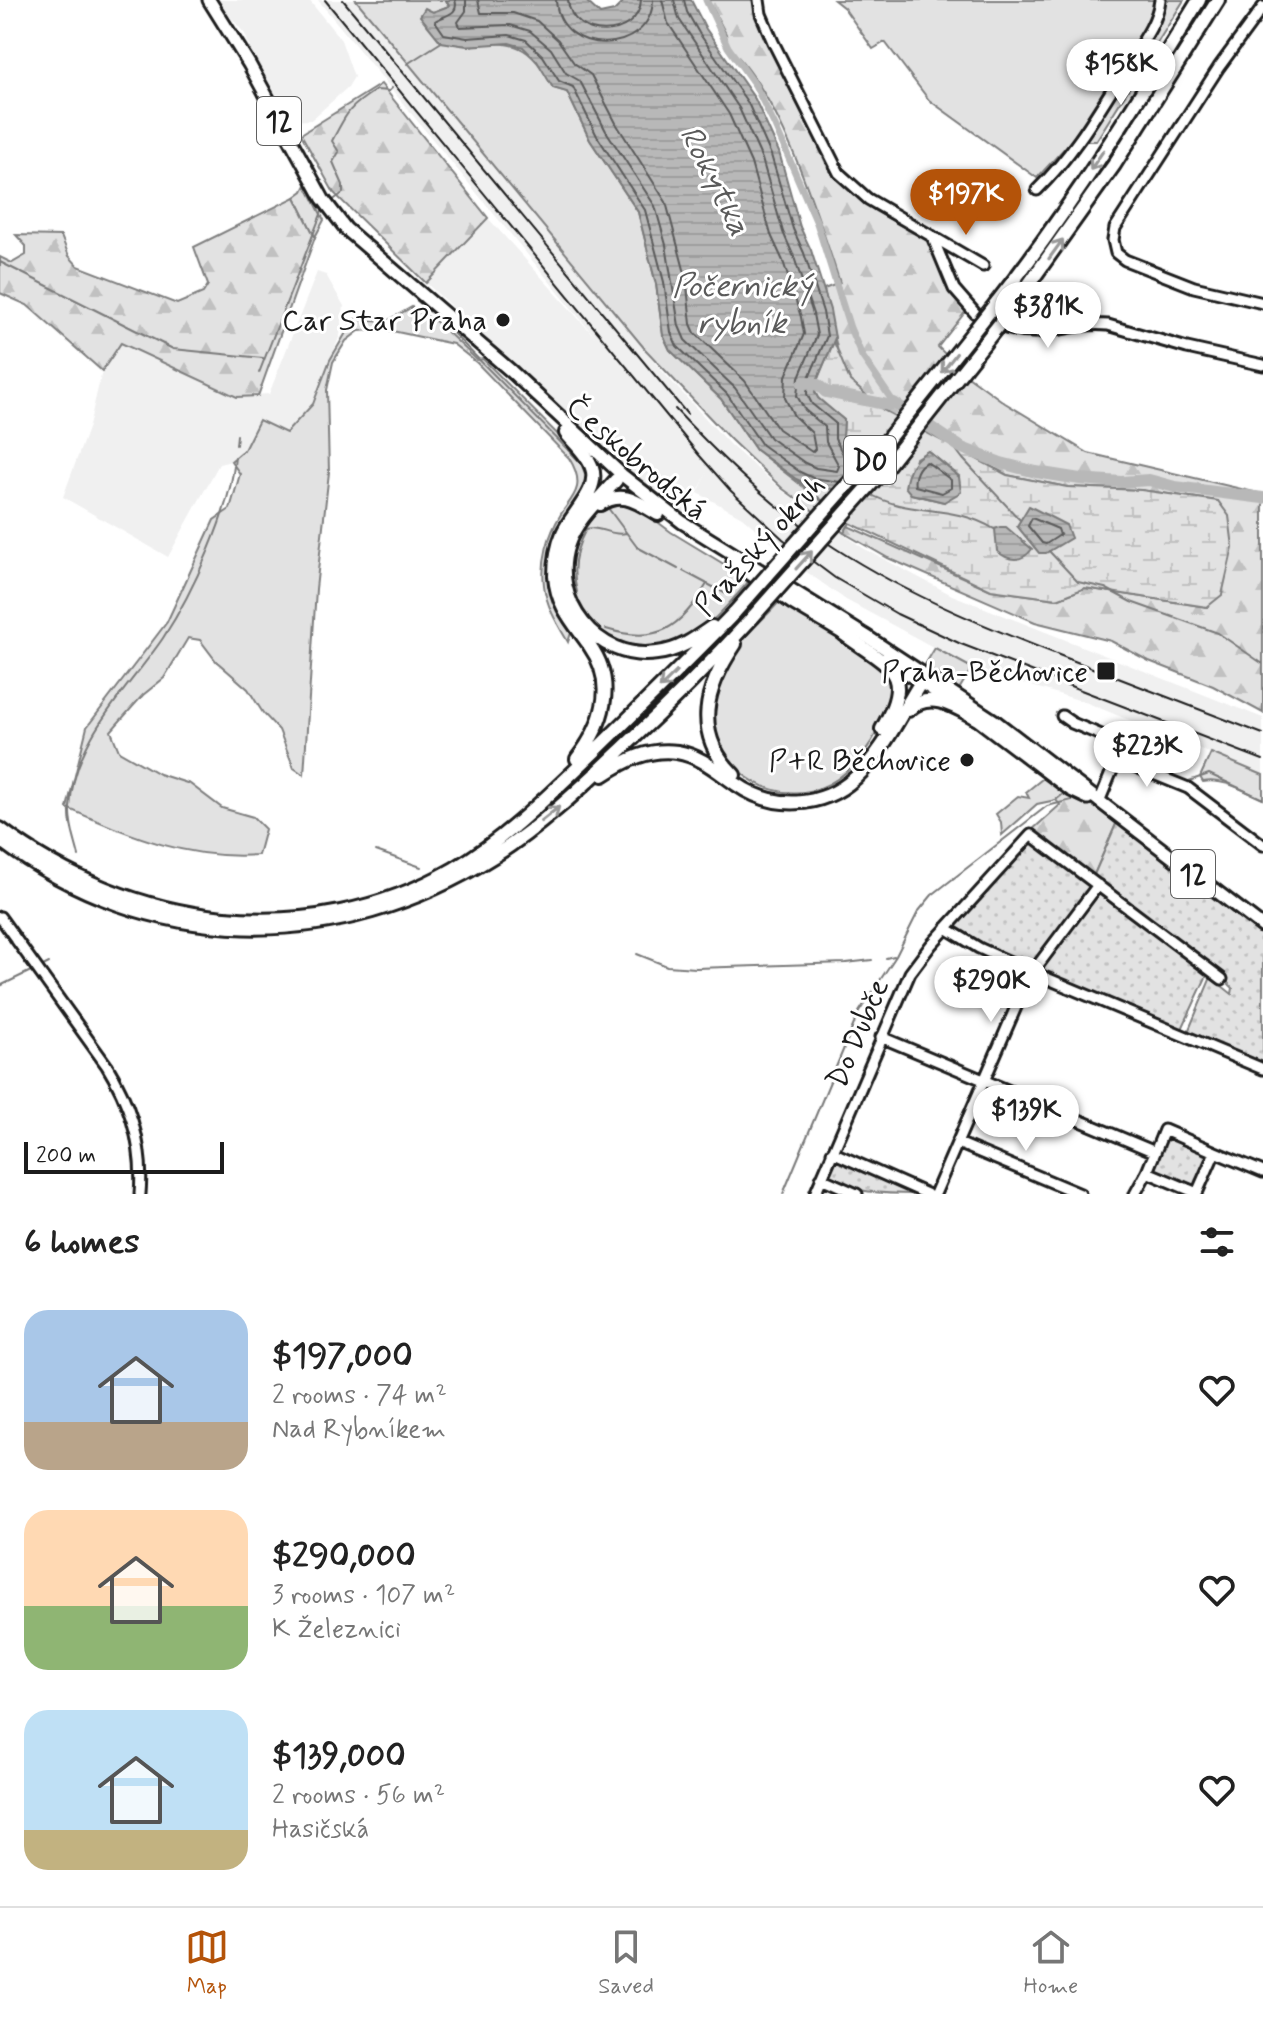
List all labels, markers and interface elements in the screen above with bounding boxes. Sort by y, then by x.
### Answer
pin: $158K [1065,39,1177,107]
text: $158K [1084,48,1158,82]
road number: 12 [257,97,301,145]
water label: Rokytka [669,119,760,243]
one-way arrow [1089,149,1105,171]
pin: $197K [910,169,1022,237]
text: $197K [928,178,1004,212]
one-way arrow [1047,239,1064,260]
water label: Počernický rybník [672,266,815,345]
pin: $381K [992,282,1104,350]
text: $381K [1013,291,1083,325]
place label: Car Star Praha [282,302,487,341]
marker: Car Star Praha [494,311,512,329]
one-way arrow [940,352,957,373]
street label: Českobrodská [557,388,715,530]
road number: D0 [844,436,896,484]
street label: Pražský okruh [686,467,834,625]
one-way arrow [795,551,813,571]
place label: Praha-Běchovice [881,653,1088,692]
marker: Praha-Běchovice [1095,660,1117,682]
one-way arrow [659,670,678,689]
pin: $223K [1091,721,1203,789]
text: $223K [1112,730,1182,764]
place label: P+R Běchovice [769,742,951,781]
marker: P+R Běchovice [958,751,976,769]
one-way arrow [540,805,560,823]
road number: 12 [1171,850,1215,898]
pin: $290K [935,956,1047,1024]
text: $290K [952,965,1030,999]
street label: Do Dubče [818,973,899,1094]
pin: $139K [970,1085,1082,1153]
text: $139K [991,1094,1061,1128]
scale bar [24,1138,224,1174]
text: 200 m [36,1142,96,1170]
text: 6 homes [24,1220,139,1265]
icon: filters [1195,1220,1239,1264]
text: $197,000 [272,1334,413,1379]
icon: home [88,1342,184,1438]
icon: heart [1195,1368,1239,1412]
text: 2 rooms · 74 m² [272,1379,447,1413]
text: Nad Rybníkem [272,1413,446,1447]
text: $290,000 [272,1534,416,1579]
icon: home [88,1542,184,1638]
icon: heart [1195,1568,1239,1612]
text: 3 rooms · 107 m² [272,1579,455,1613]
text: K Železnici [272,1613,401,1647]
text: $139,000 [272,1734,406,1779]
icon: home [88,1742,184,1838]
icon: heart [1195,1768,1239,1812]
text: 2 rooms · 56 m² [272,1779,445,1813]
text: Hasičská [272,1813,369,1847]
tab: Map [185,1925,229,2001]
tab: Saved [598,1925,654,2001]
tab: Home [1024,1925,1078,2001]

